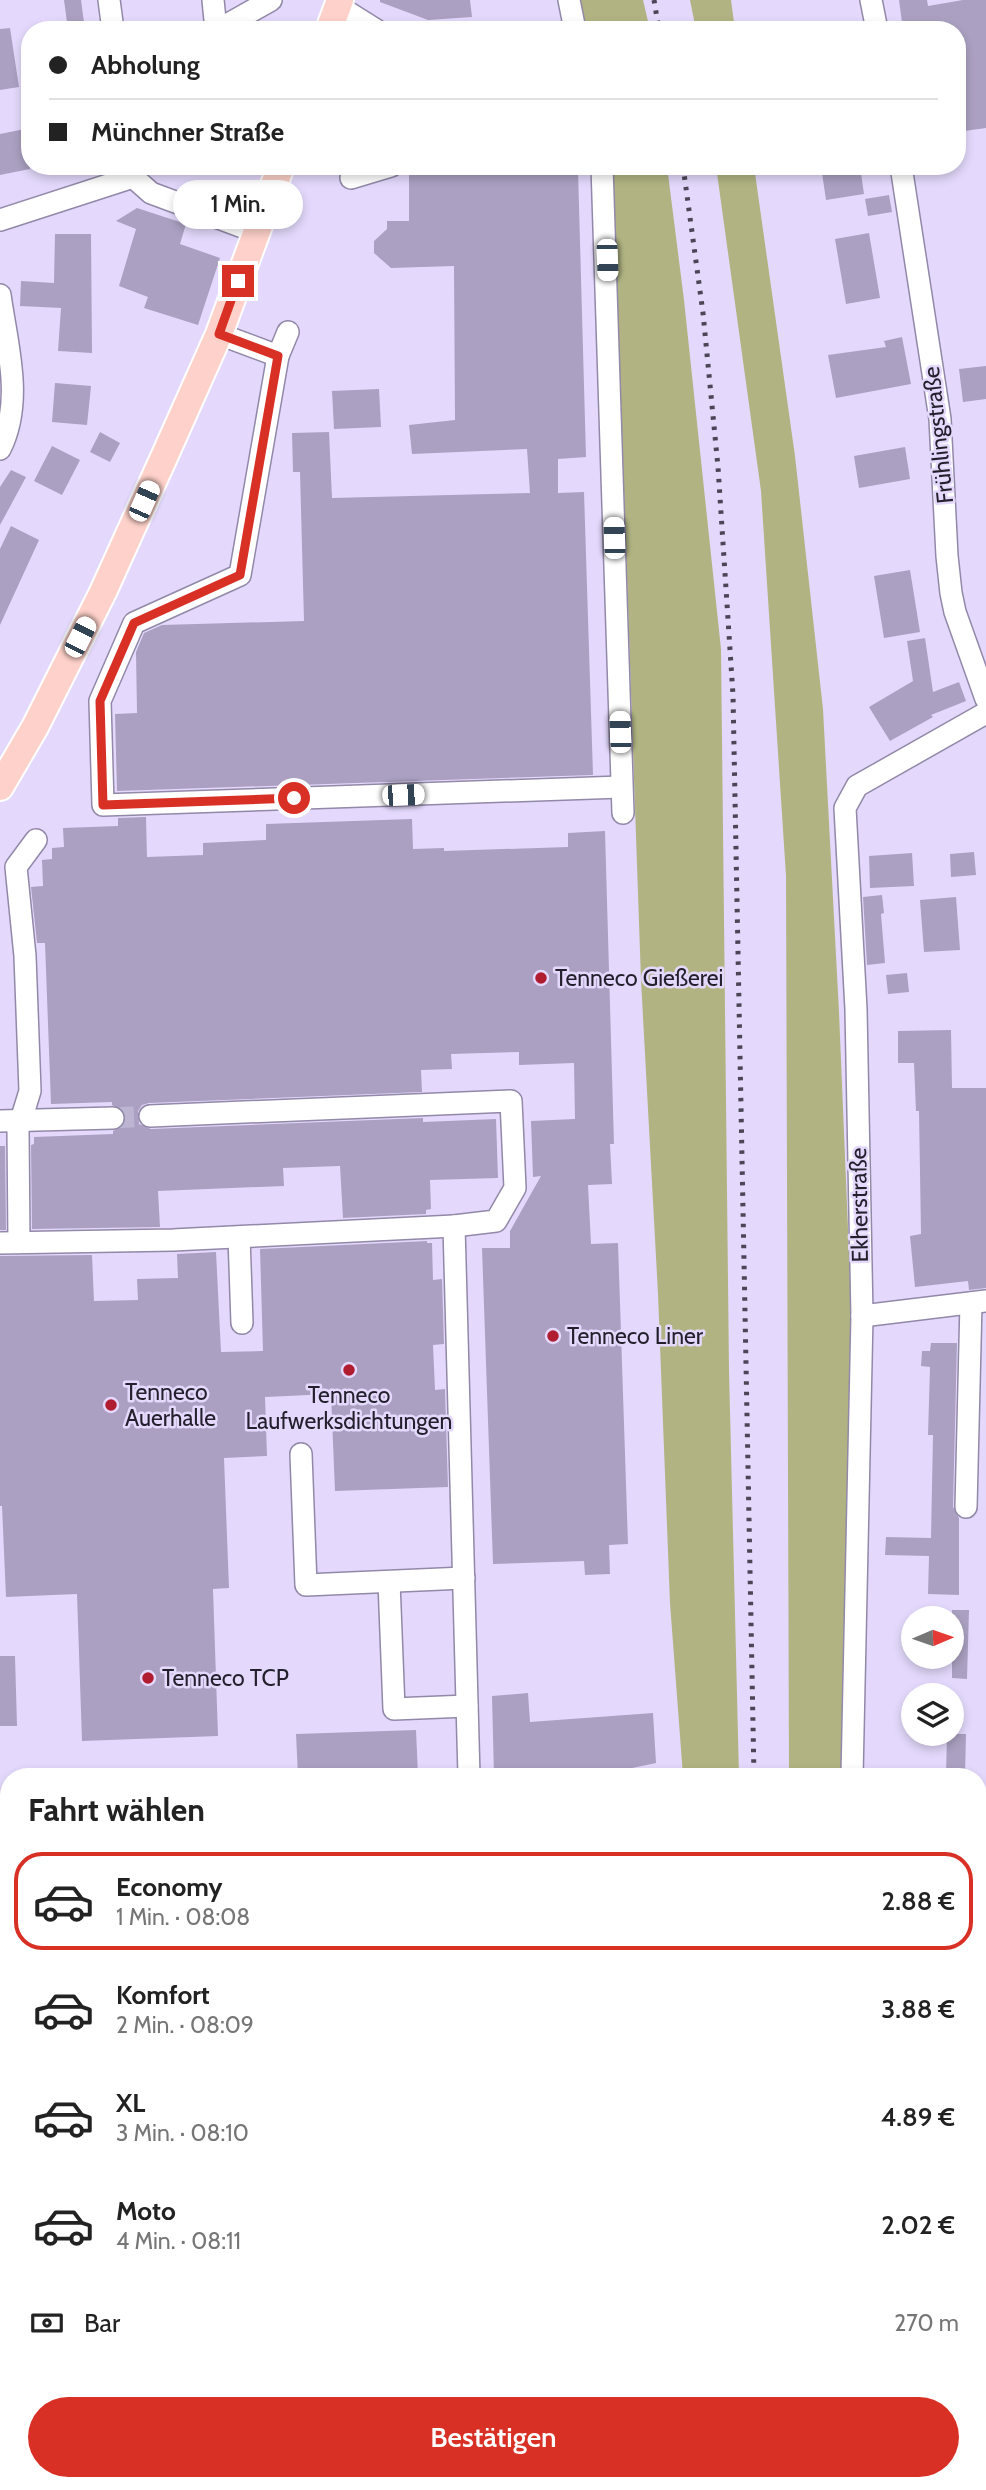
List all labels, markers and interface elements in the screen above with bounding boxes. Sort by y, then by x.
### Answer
text: Abholung [91,49,200,81]
text: Münchner Straße [91,116,284,148]
callout: 1 Min. [173,180,303,229]
text: 1 Min. [210,190,266,218]
car [596,239,619,281]
route end [222,265,254,297]
street label: Frühlingstraße [917,365,959,505]
car [126,478,163,524]
car [603,517,626,559]
car [62,614,99,660]
car [609,711,632,753]
route start [278,782,310,814]
car [382,784,425,806]
place label: Tenneco Gießerei [555,964,723,992]
marker: Tenneco Gießerei [533,970,549,986]
street label: Ekherstraße [844,1147,874,1263]
place label: Tenneco Liner [567,1322,704,1350]
marker: Tenneco Liner [545,1328,561,1344]
marker: Tenneco Laufwerksdichtungen [341,1362,357,1378]
place label: Tenneco Auerhalle [125,1378,216,1432]
place label: Tenneco Laufwerksdichtungen [246,1381,452,1435]
marker: Tenneco Auerhalle [103,1397,119,1413]
north arrow [901,1606,964,1670]
map controls [901,1606,964,1746]
place label: Tenneco TCP [162,1664,289,1692]
marker: Tenneco TCP [140,1670,156,1686]
button: layers [901,1683,964,1746]
text: Fahrt wählen [28,1790,205,1829]
icon: car [32,1870,95,1933]
text: Economy [116,1871,222,1903]
text: 2.88 € [882,1885,955,1917]
text: 1 Min. · 08:08 [116,1903,250,1931]
icon: car [32,1978,95,2041]
text: Komfort [116,1979,210,2011]
text: 3.88 € [881,1993,955,2025]
text: 2 Min. · 08:09 [116,2011,254,2039]
icon: car [32,2086,95,2149]
text: XL [116,2087,145,2119]
text: 4.89 € [881,2101,955,2133]
text: 3 Min. · 08:10 [116,2119,249,2147]
icon: car [32,2194,95,2257]
text: Moto [116,2195,176,2227]
text: 2.02 € [881,2209,955,2241]
text: 4 Min. · 08:11 [116,2227,241,2255]
icon: cash [28,2304,66,2342]
text: Bar [84,2307,120,2339]
text: 270 m [894,2309,959,2337]
button: Bestätigen [28,2397,959,2477]

